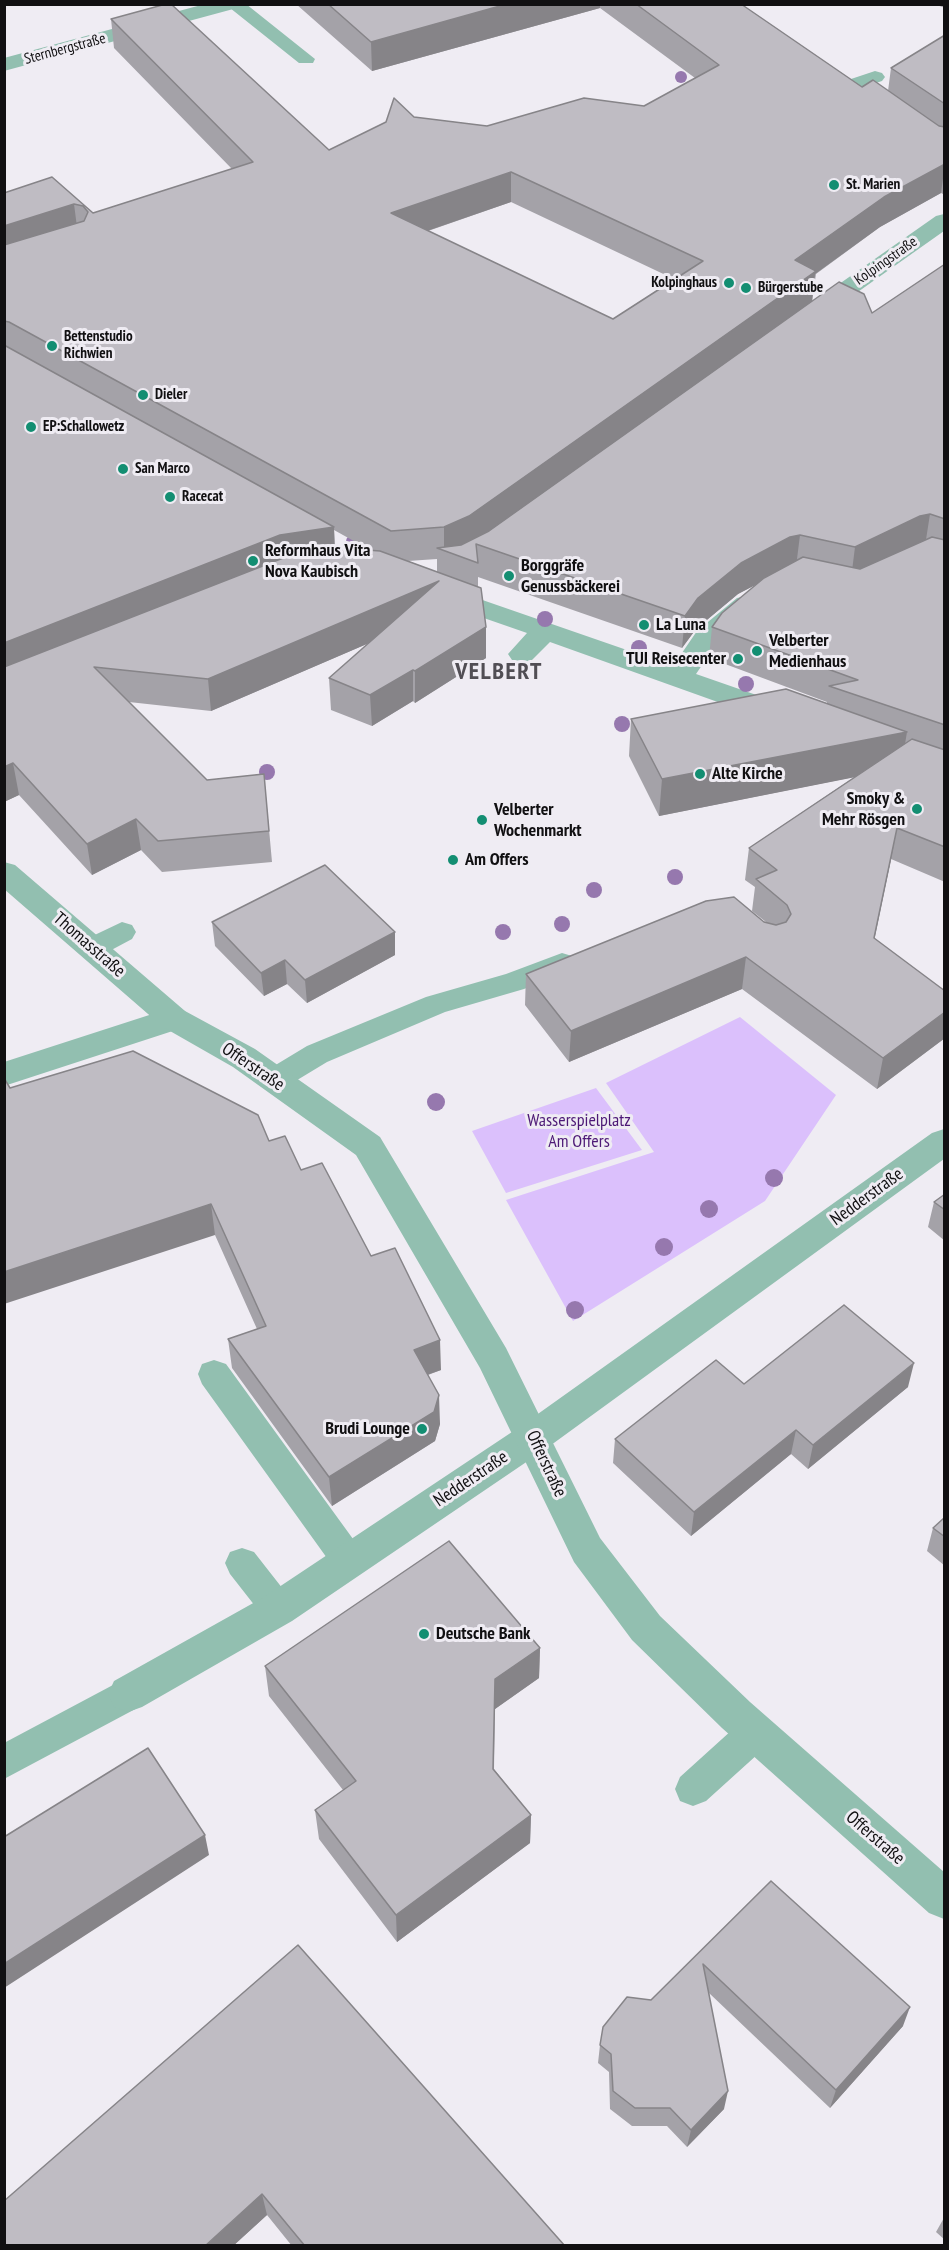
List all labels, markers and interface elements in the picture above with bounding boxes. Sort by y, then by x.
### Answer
street label: Sternbergstraße [22,30,108,68]
place label: St. Marien [846,176,900,194]
marker: St. Marien [827,178,841,192]
street label: Kolpingstraße [851,233,921,289]
place label: Kolpinghaus [651,274,717,292]
marker: Kolpinghaus [722,276,736,290]
place label: Bürgerstube [758,279,823,297]
marker: Bürgerstube [739,281,753,295]
place label: Bettenstudio Richwien [64,328,133,363]
marker: Bettenstudio Richwien [45,339,59,353]
place label: Dieler [155,386,187,404]
marker: Dieler [136,388,150,402]
place label: EP:Schallowetz [43,418,124,436]
marker: EP:Schallowetz [24,420,38,434]
place label: San Marco [135,460,190,478]
marker: San Marco [116,462,130,476]
place label: Racecat [182,488,223,506]
marker: Racecat [163,490,177,504]
place label: Reformhaus Vita Nova Kaubisch [265,540,370,582]
marker: Reformhaus Vita Nova Kaubisch [246,554,260,568]
place label: Borggräfe Genussbäckerei [521,555,620,598]
marker: Borggräfe Genussbäckerei [502,569,516,583]
place label: La Luna [656,614,706,636]
marker: La Luna [637,618,651,632]
place label: Velberter Medienhaus [769,630,846,672]
marker: Velberter Medienhaus [750,644,764,658]
place label: TUI Reisecenter [626,648,726,670]
marker: TUI Reisecenter [731,652,745,666]
district label: VELBERT [455,658,543,686]
place label: Alte Kirche [712,763,783,785]
marker: Alte Kirche [693,767,707,781]
place label: Smoky & Mehr Rösgen [822,788,905,830]
place label: Velberter Wochenmarkt [494,799,582,842]
marker: Smoky & Mehr Rösgen [910,802,924,816]
marker: Velberter Wochenmarkt [475,813,489,827]
place label: Am Offers [465,849,528,871]
marker: Am Offers [446,853,460,867]
street label: Thomasstraße [49,908,129,982]
street label: Offerstraße [218,1038,288,1096]
park label: Wasserspielplatz Am Offers [527,1110,631,1152]
street label: Nedderstraße [826,1163,908,1231]
place label: Brudi Lounge [325,1418,410,1440]
marker: Brudi Lounge [415,1422,429,1436]
street label: Offerstraße [521,1427,571,1501]
street label: Nedderstraße [430,1446,512,1512]
place label: Deutsche Bank [436,1623,530,1645]
marker: Deutsche Bank [417,1627,431,1641]
street label: Offerstraße [841,1807,909,1869]

